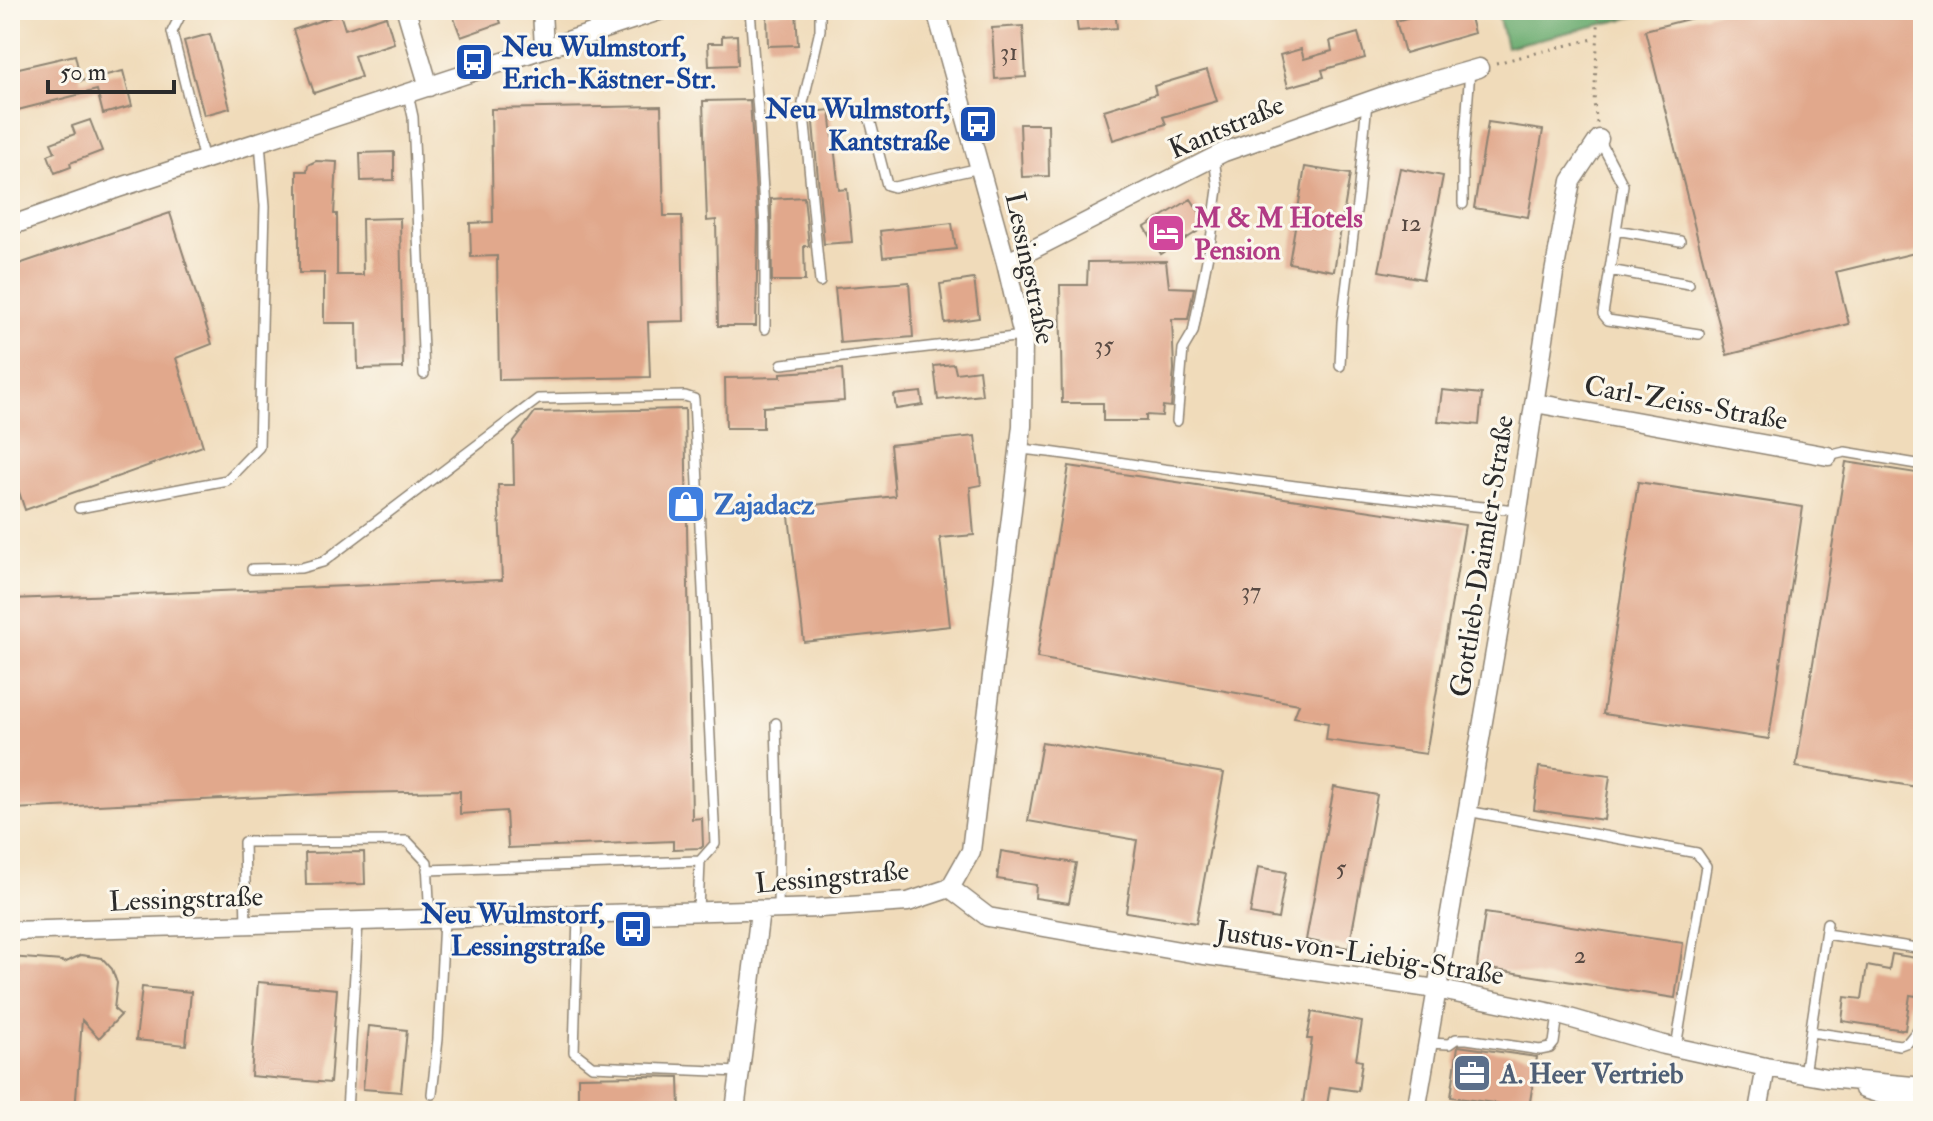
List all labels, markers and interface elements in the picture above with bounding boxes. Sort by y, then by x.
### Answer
place label: Neu Wulmstorf, Erich-Kästner-Str. [501,30,716,97]
house number: 31 [1000,37,1018,68]
bus stop icon: Neu Wulmstorf, Erich-Kästner-Str. [453,41,495,83]
scale bar [48,44,174,94]
text: 50 m [60,57,107,88]
street label: Kantstraße [1164,87,1290,167]
place label: Neu Wulmstorf, Kantstraße [765,92,950,159]
bus stop icon: Neu Wulmstorf, Kantstraße [957,103,999,145]
street label: Lessingstraße [996,189,1063,348]
place label: M & M Hotels Pension [1193,201,1363,268]
house number: 12 [1401,208,1421,239]
hotel icon: M & M Hotels Pension [1145,212,1187,254]
house number: 35 [1094,330,1114,361]
street label: Carl-Zeiss-Straße [1581,368,1790,439]
street label: Gottlieb-Daimler-Straße [1443,413,1522,700]
shop icon: Zajadacz [665,483,707,525]
place label: Zajadacz [714,488,815,523]
house number: 37 [1241,576,1261,607]
street label: Lessingstraße [754,853,911,902]
house number: 5 [1336,853,1347,884]
street label: Lessingstraße [108,879,264,920]
place label: Neu Wulmstorf, Lessingstraße [420,897,605,964]
bus stop icon: Neu Wulmstorf, Lessingstraße [612,908,654,950]
street label: Justus-von-Liebig-Straße [1212,913,1506,994]
house number: 2 [1574,940,1586,971]
office icon: A. Heer Vertrieb [1451,1052,1493,1094]
place label: A. Heer Vertrieb [1499,1057,1684,1092]

